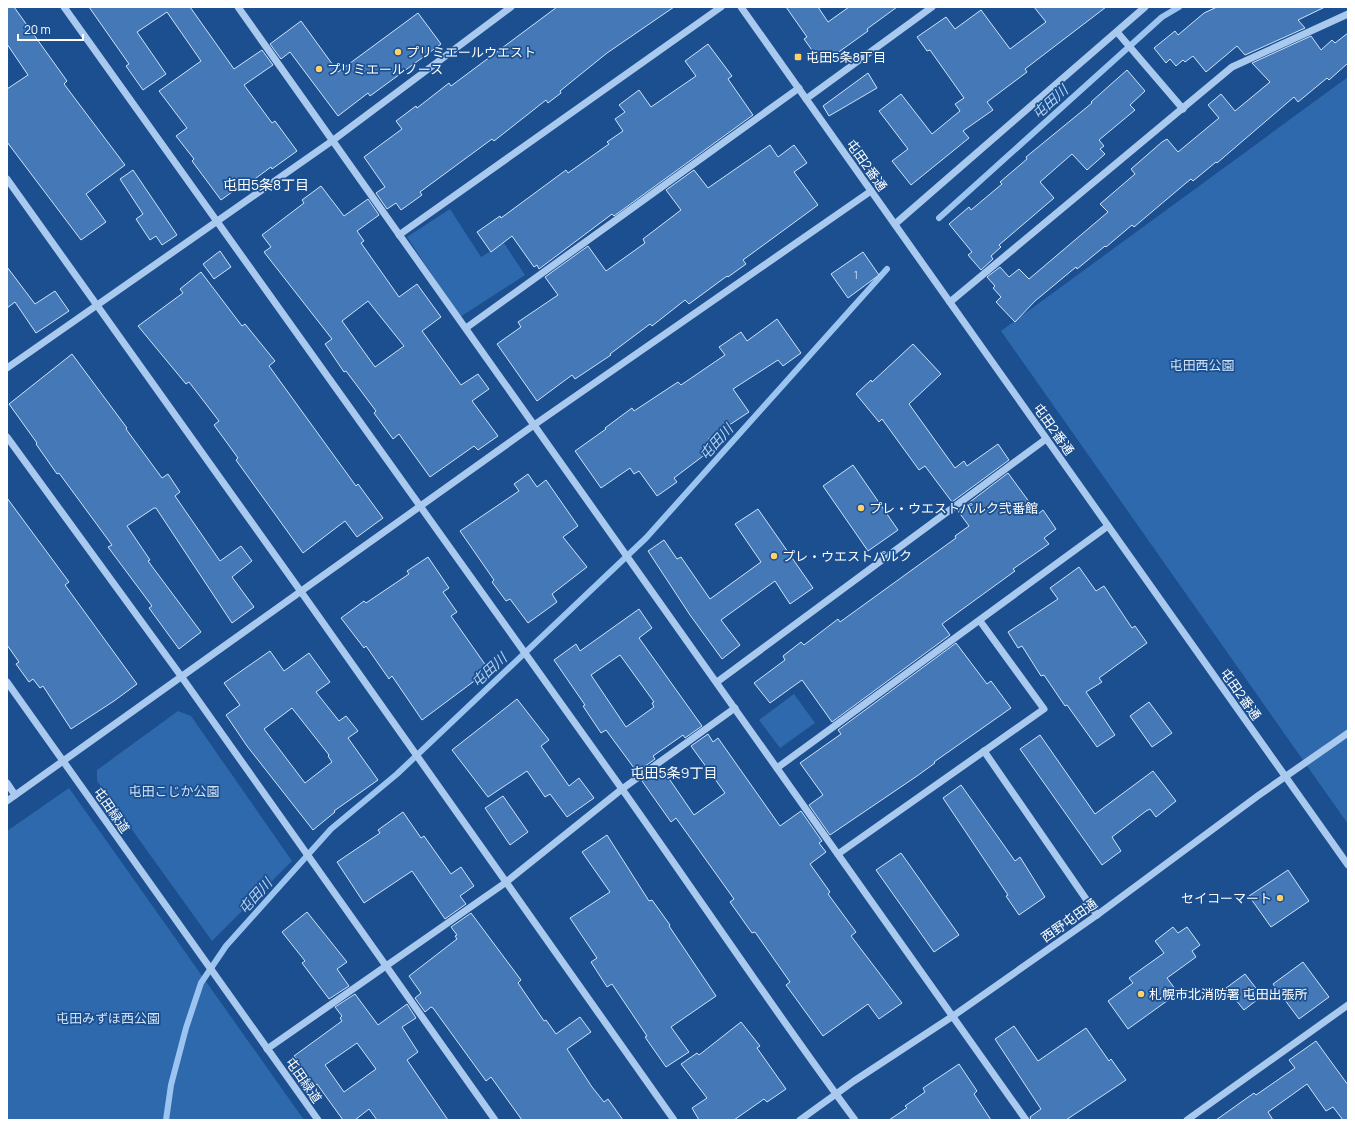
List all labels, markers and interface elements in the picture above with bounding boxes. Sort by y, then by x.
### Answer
scale bar [18,16,83,42]
text: 20 m [24,21,51,38]
place label: プリミエールウエスト [406,43,536,61]
marker: プリミエールウエスト [393,47,403,57]
place label: 屯田5条8丁目 [806,48,886,66]
marker: 屯田5条8丁目 [793,52,803,62]
place label: プリミエールノース [327,60,443,78]
marker: プリミエールノース [314,64,324,74]
water label: 屯田川 [1028,79,1073,123]
street label: 屯田2番通 [843,136,891,194]
district label: 屯田5条8丁目 [223,175,309,194]
house number: 1 [854,267,858,282]
park label: 屯田西公園 [1169,356,1235,374]
street label: 屯田2番通 [1030,400,1078,458]
water label: 屯田川 [695,418,738,464]
place label: プレ・ウエストパルク弐番館 [869,499,1038,517]
marker: プレ・ウエストパルク弐番館 [856,503,866,513]
place label: プレ・ウエストパルク [782,547,912,565]
marker: プレ・ウエストパルク [769,551,779,561]
water label: 屯田川 [467,647,512,691]
street label: 屯田2番通 [1217,665,1265,723]
district label: 屯田5条9丁目 [631,763,717,782]
park label: 屯田こじか公園 [128,782,220,800]
street label: 屯田緑道 [90,784,134,836]
water label: 屯田川 [234,872,277,918]
place label: セイコーマート [1181,889,1272,907]
marker: セイコーマート [1275,893,1285,903]
street label: 西野屯田通 [1037,894,1101,946]
place label: 札幌市北消防署 屯田出張所 [1149,985,1308,1003]
marker: 札幌市北消防署 屯田出張所 [1136,989,1146,999]
park label: 屯田みずほ西公園 [56,1009,160,1027]
street label: 屯田緑道 [282,1054,326,1106]

